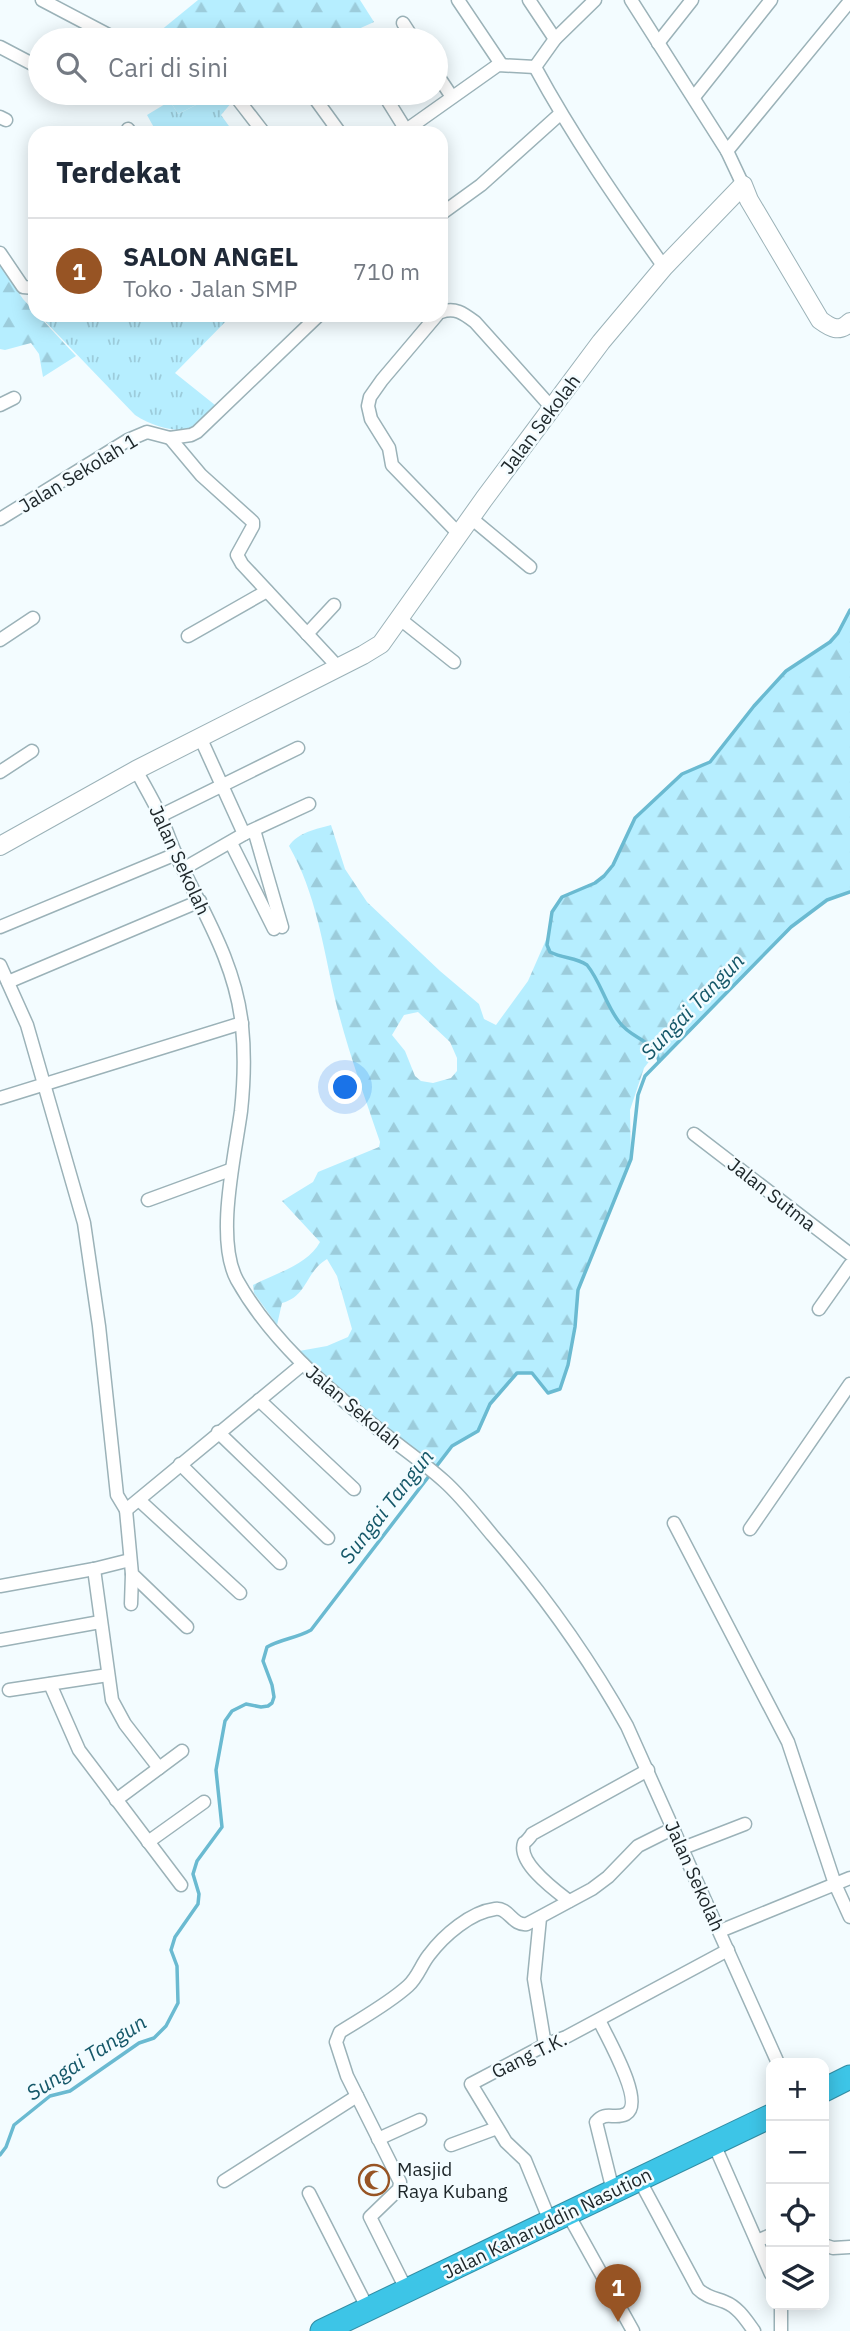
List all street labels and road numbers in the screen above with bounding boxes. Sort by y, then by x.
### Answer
street label: Jalan Sekolah [495,370,585,478]
street label: Jalan Sekolah 1 [14,428,142,518]
street label: Jalan Sekolah [144,801,216,919]
street label: Jalan Sutma [723,1152,821,1236]
street label: Jalan Sekolah [301,1360,407,1454]
street label: Jalan Sekolah [660,1817,730,1935]
street label: Gang T.K. [488,2027,570,2083]
street label: Jalan Kaharuddin Nasution [439,2162,655,2284]

